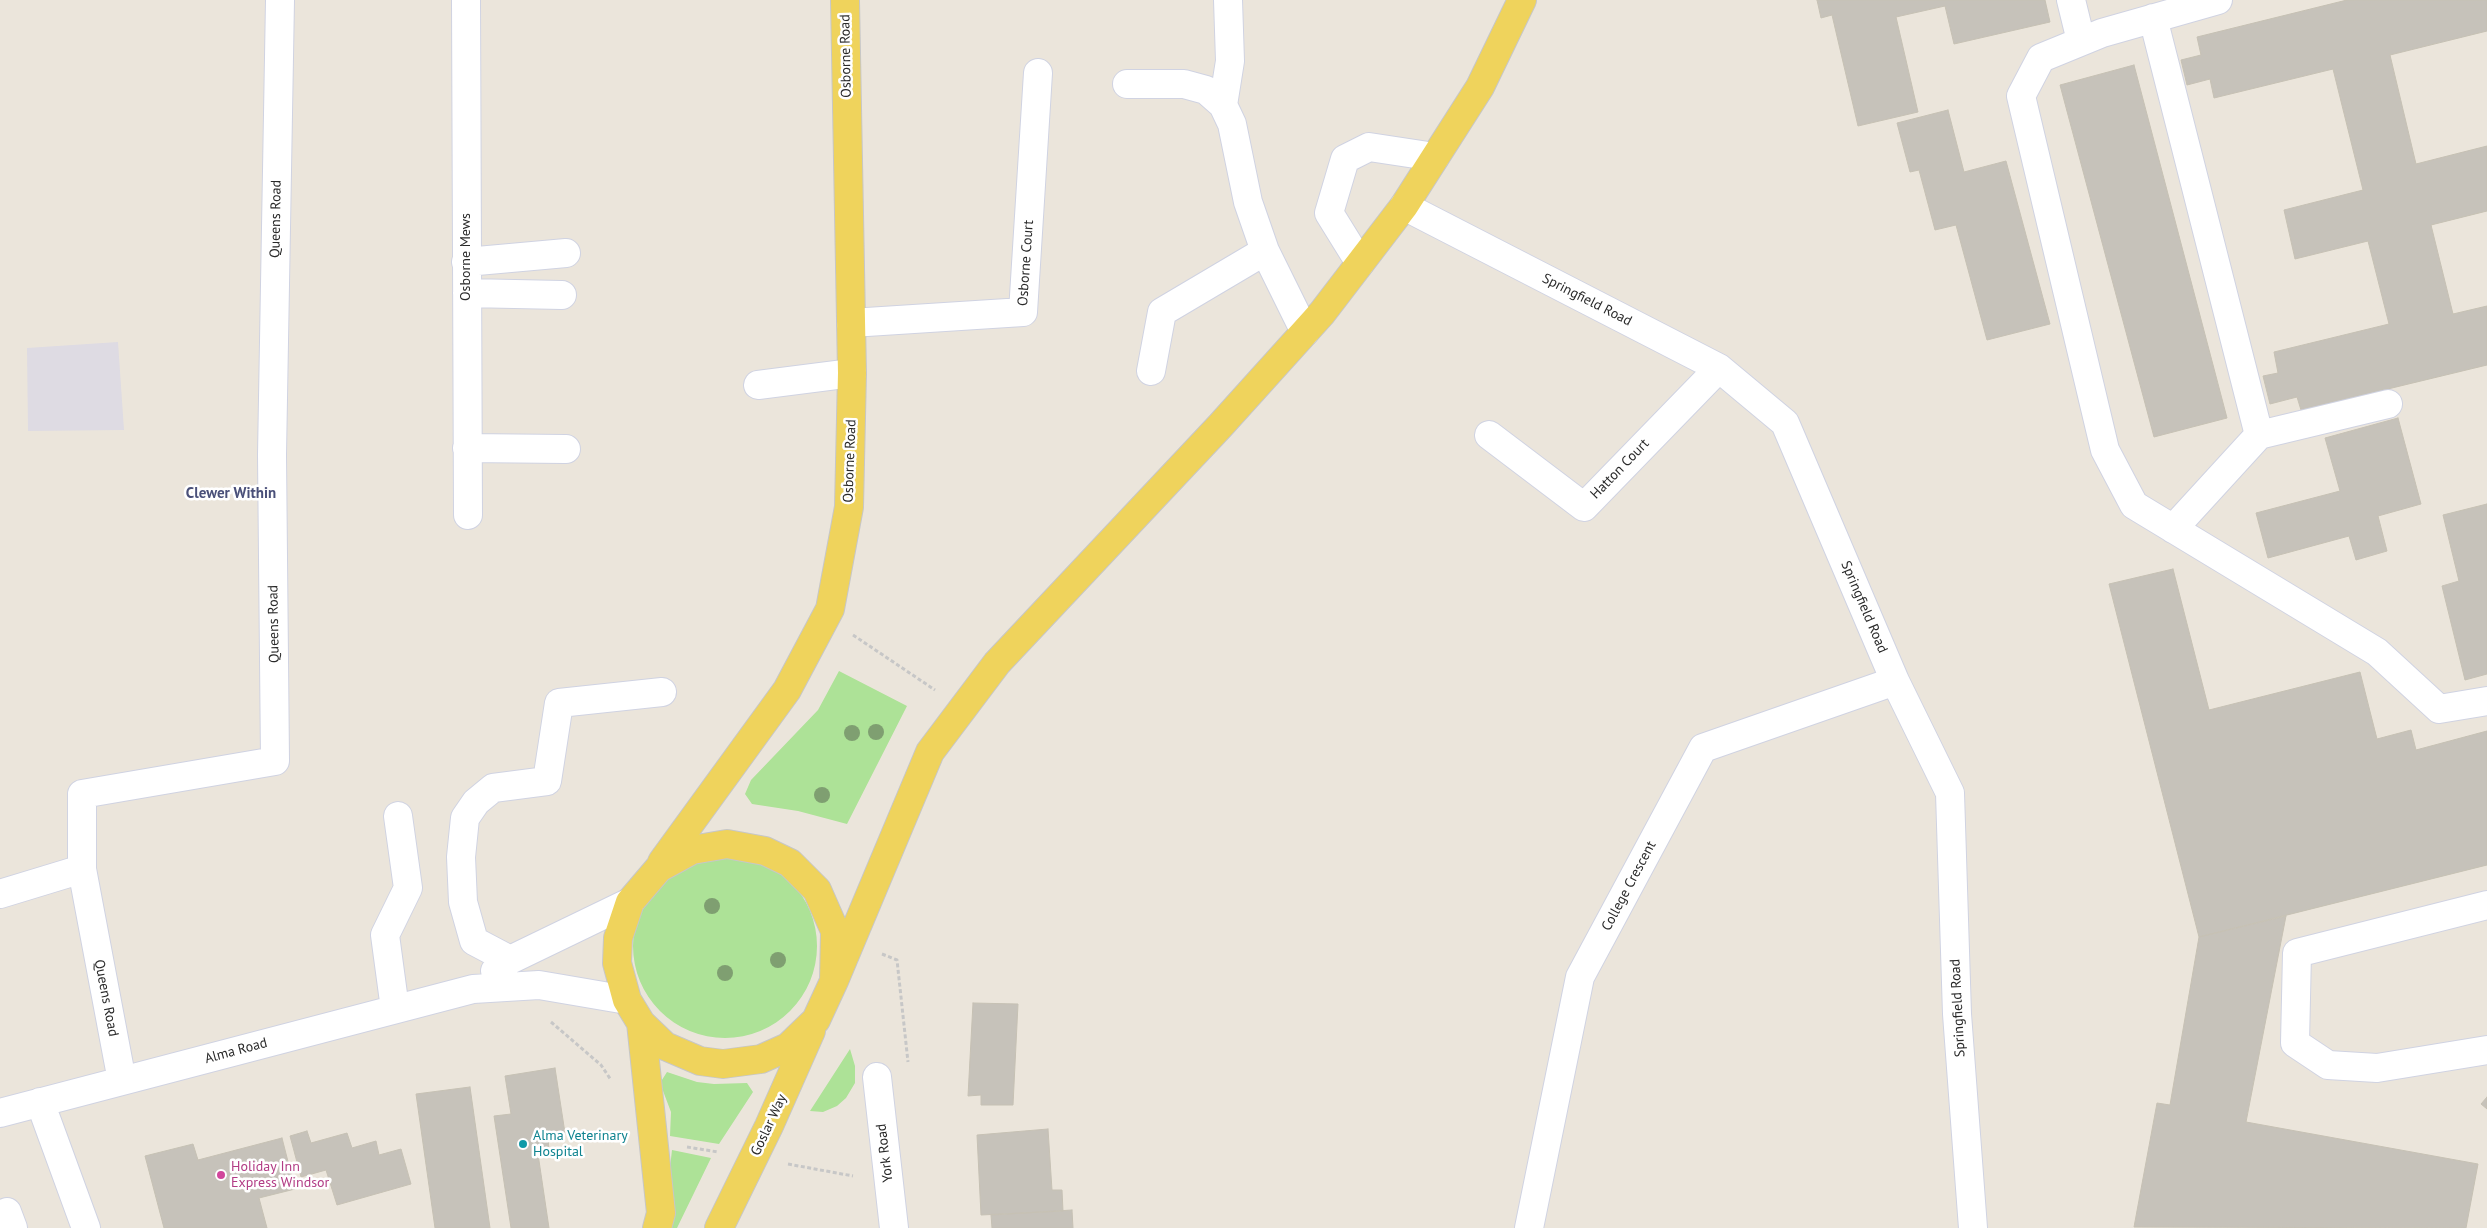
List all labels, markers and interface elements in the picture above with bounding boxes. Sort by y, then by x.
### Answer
street label: Osborne Road [837,14,855,98]
street label: Queens Road [267,180,285,258]
street label: Osborne Mews [458,213,474,301]
street label: Osborne Court [1015,219,1037,307]
street label: Springfield Road [1539,270,1635,330]
street label: Osborne Road [840,419,860,503]
street label: Hatton Court [1587,435,1653,503]
district label: Clewer Within [186,485,276,503]
street label: Springfield Road [1837,558,1891,656]
street label: Queens Road [265,585,283,663]
street label: College Crescent [1598,838,1660,934]
street label: Queens Road [90,958,122,1038]
street label: Springfield Road [1947,958,1969,1058]
street label: Alma Road [203,1035,269,1067]
street label: Goslar Way [747,1092,791,1158]
street label: York Road [873,1123,897,1183]
place label: Alma Veterinary Hospital [533,1128,628,1160]
marker: Alma Veterinary Hospital [517,1138,529,1150]
place label: Holiday Inn Express Windsor [231,1159,329,1192]
marker: Holiday Inn Express Windsor [215,1169,227,1181]

